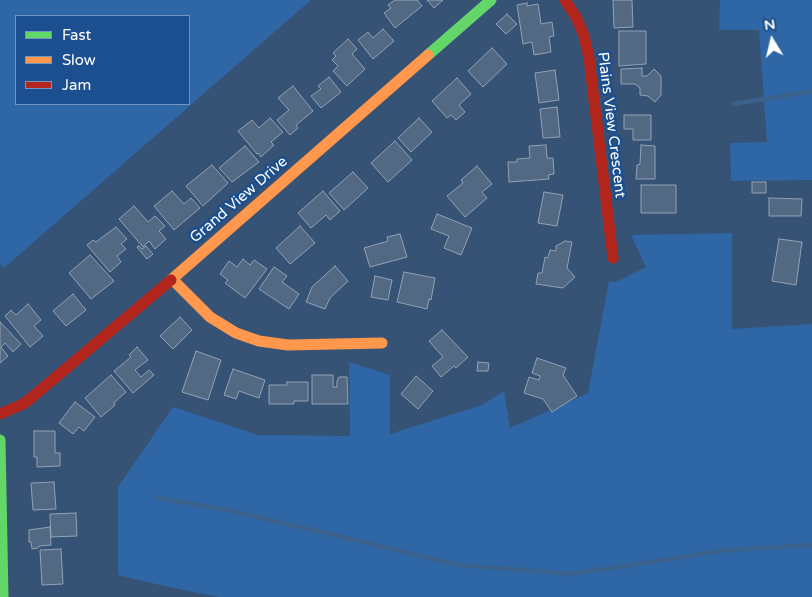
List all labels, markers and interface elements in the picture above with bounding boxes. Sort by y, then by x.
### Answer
legend [15,15,190,105]
north arrow [747,15,797,65]
text: N [763,15,776,34]
text: Fast [62,26,91,44]
text: Slow [62,51,96,69]
street label: Plains View Crescent [593,51,629,199]
text: Jam [62,76,91,94]
street label: Grand View Drive [187,153,291,247]

